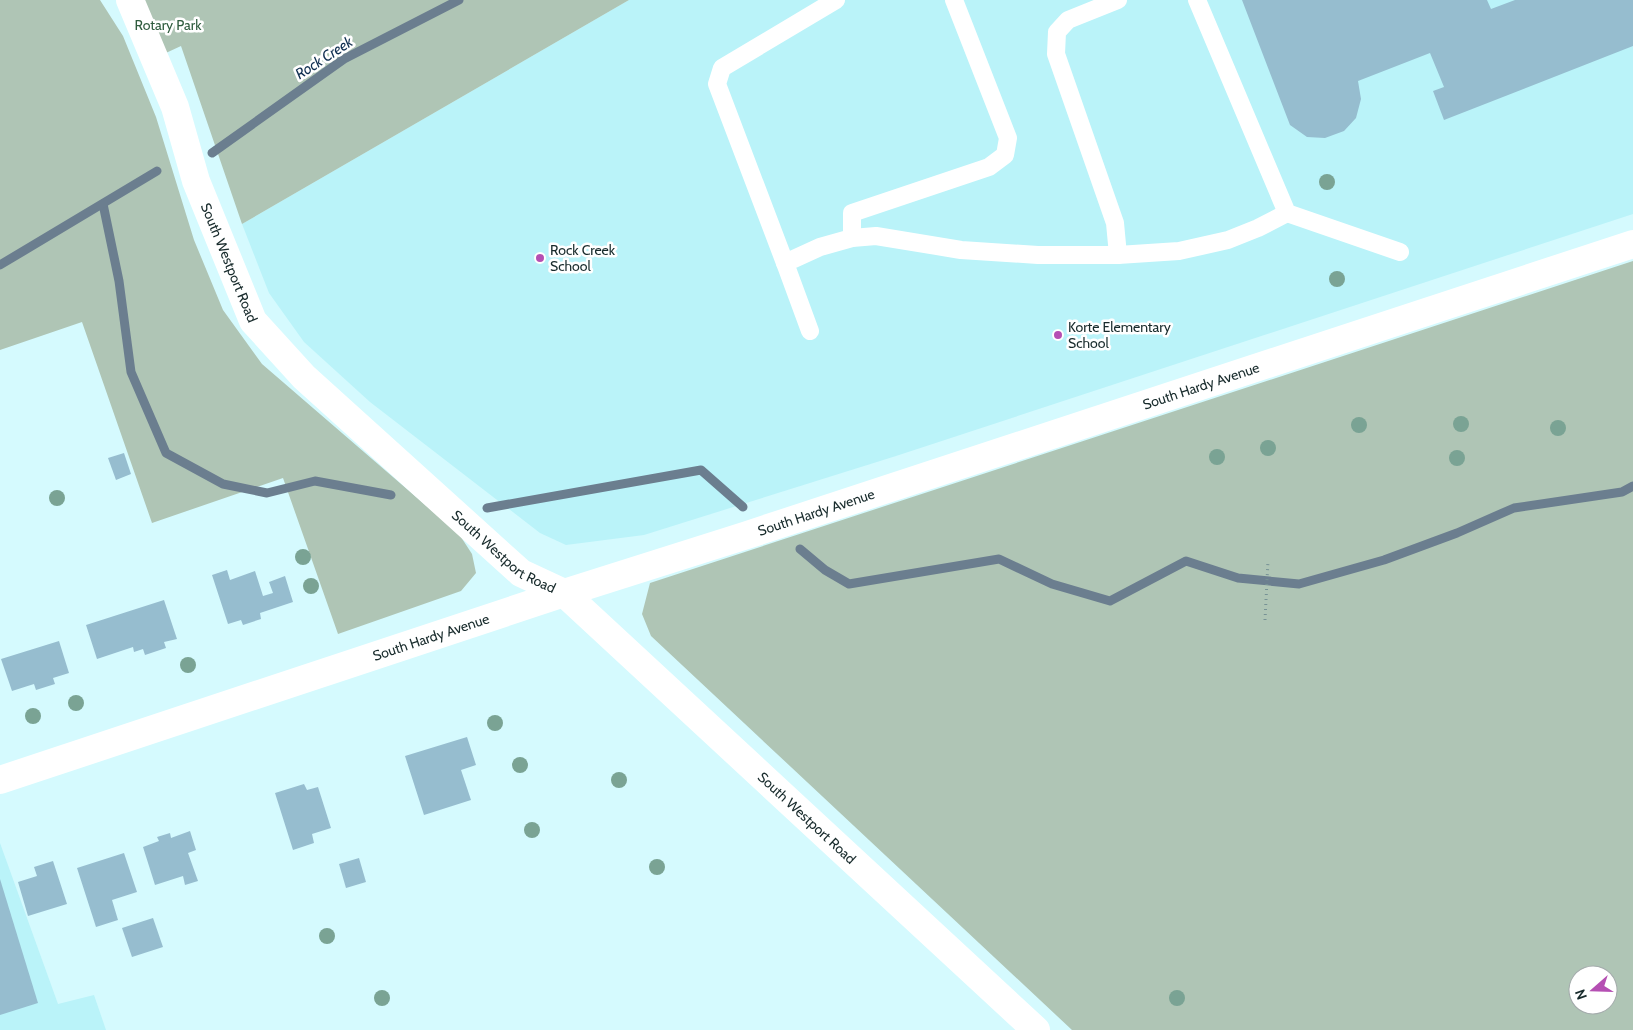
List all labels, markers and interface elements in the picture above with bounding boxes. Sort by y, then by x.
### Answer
park label: Rotary Park [134,16,202,34]
water label: Rock Creek [292,32,357,83]
street label: South Westport Road [197,200,262,325]
place label: Rock Creek School [550,241,616,275]
marker: Rock Creek School [534,252,546,264]
place label: Korte Elementary School [1068,318,1171,352]
marker: Korte Elementary School [1052,329,1064,341]
street label: South Hardy Avenue [1140,358,1262,413]
street label: South Hardy Avenue [755,485,877,540]
street label: South Westport Road [448,506,559,597]
street label: South Hardy Avenue [370,609,492,665]
street label: South Westport Road [754,768,860,868]
north arrow [1568,965,1618,1015]
text: N [1571,987,1591,1002]

